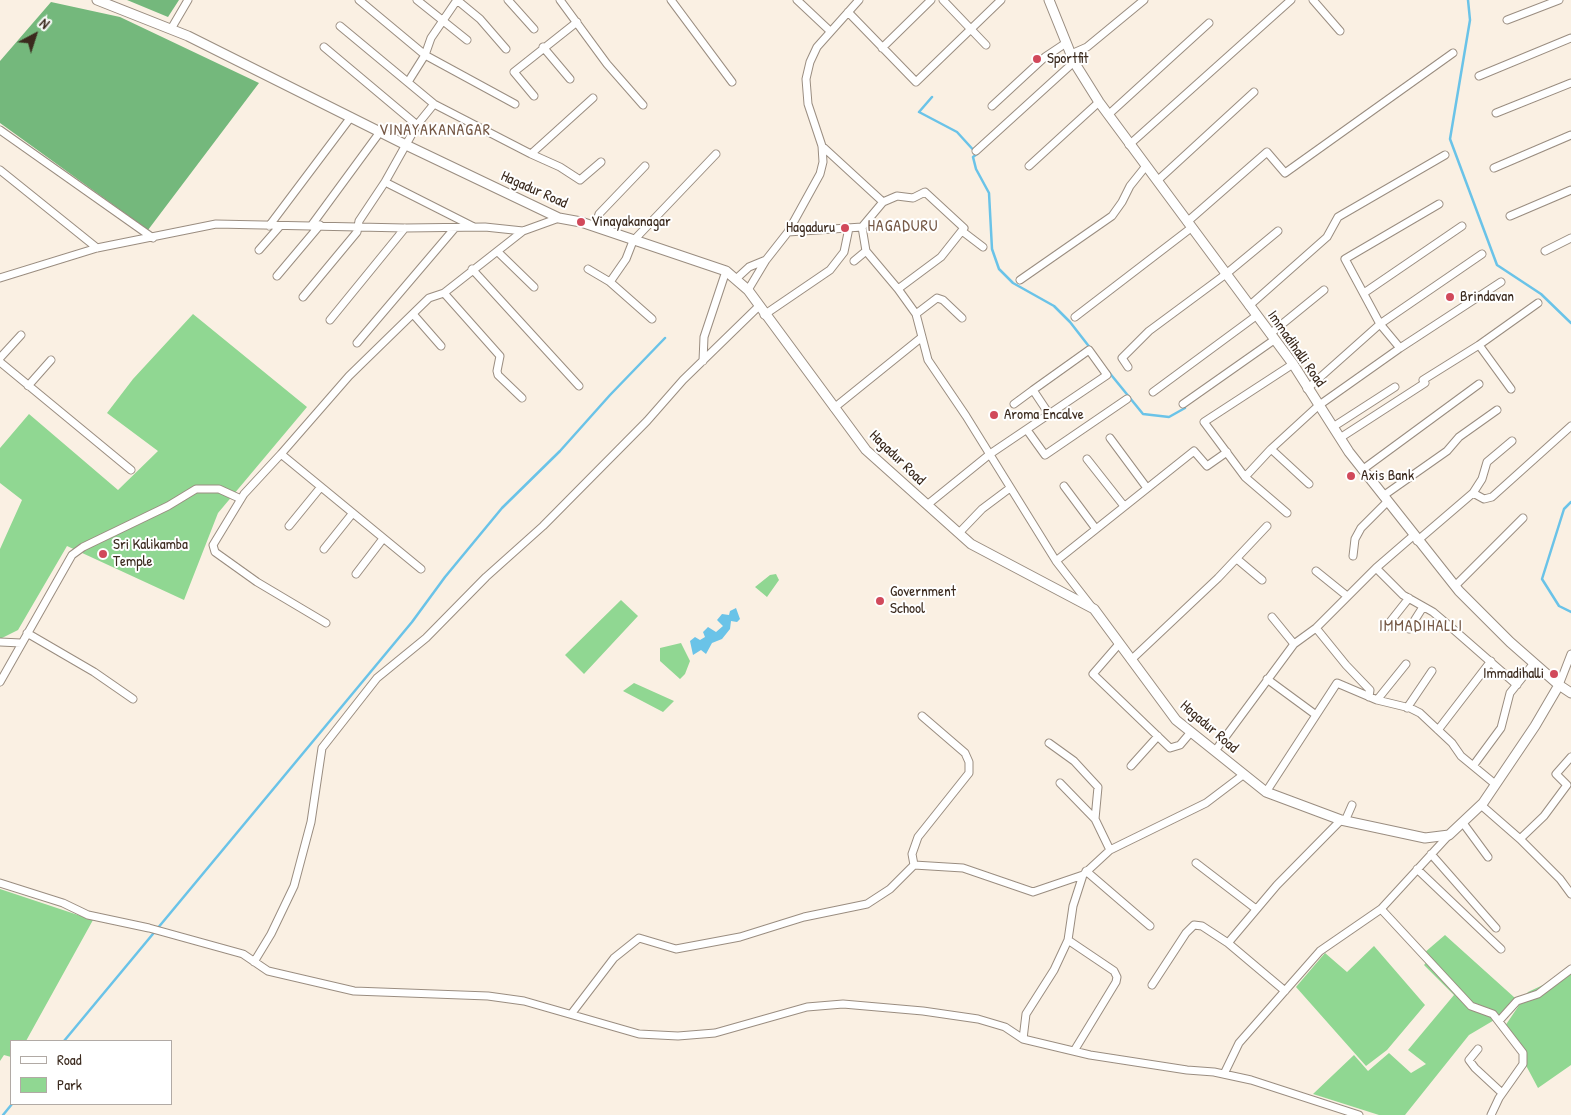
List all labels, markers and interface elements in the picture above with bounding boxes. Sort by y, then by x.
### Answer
north arrow [10,10,60,60]
text: N [36,13,54,33]
place label: Sportfit [1047,50,1088,68]
marker: Sportfit [1031,53,1043,65]
district label: VINAYAKANAGAR [377,121,493,141]
street label: Hagadur Road [498,167,570,213]
place label: Vinayakanagar [591,213,671,231]
marker: Vinayakanagar [575,216,587,228]
district label: HAGADURU [866,217,940,237]
place label: Hagaduru [786,219,835,237]
marker: Hagaduru [839,222,851,234]
place label: Brindavan [1460,288,1514,306]
marker: Brindavan [1444,291,1456,303]
street label: Immadihalli Road [1263,307,1329,391]
place label: Aroma Encalve [1004,406,1084,424]
marker: Aroma Encalve [988,409,1000,421]
street label: Hagadur Road [865,427,929,489]
place label: Axis Bank [1361,467,1414,485]
marker: Axis Bank [1345,470,1357,482]
place label: Sri Kalikamba Temple [113,536,188,571]
marker: Sri Kalikamba Temple [97,548,109,560]
place label: Government School [890,583,956,618]
marker: Government School [874,595,886,607]
district label: IMMADIHALLI [1378,617,1464,637]
place label: Immadihalli [1483,665,1544,683]
marker: Immadihalli [1548,668,1560,680]
street label: Hagadur Road [1176,697,1242,757]
legend [10,1040,172,1105]
text: Road [57,1049,82,1070]
text: Park [57,1074,82,1095]

